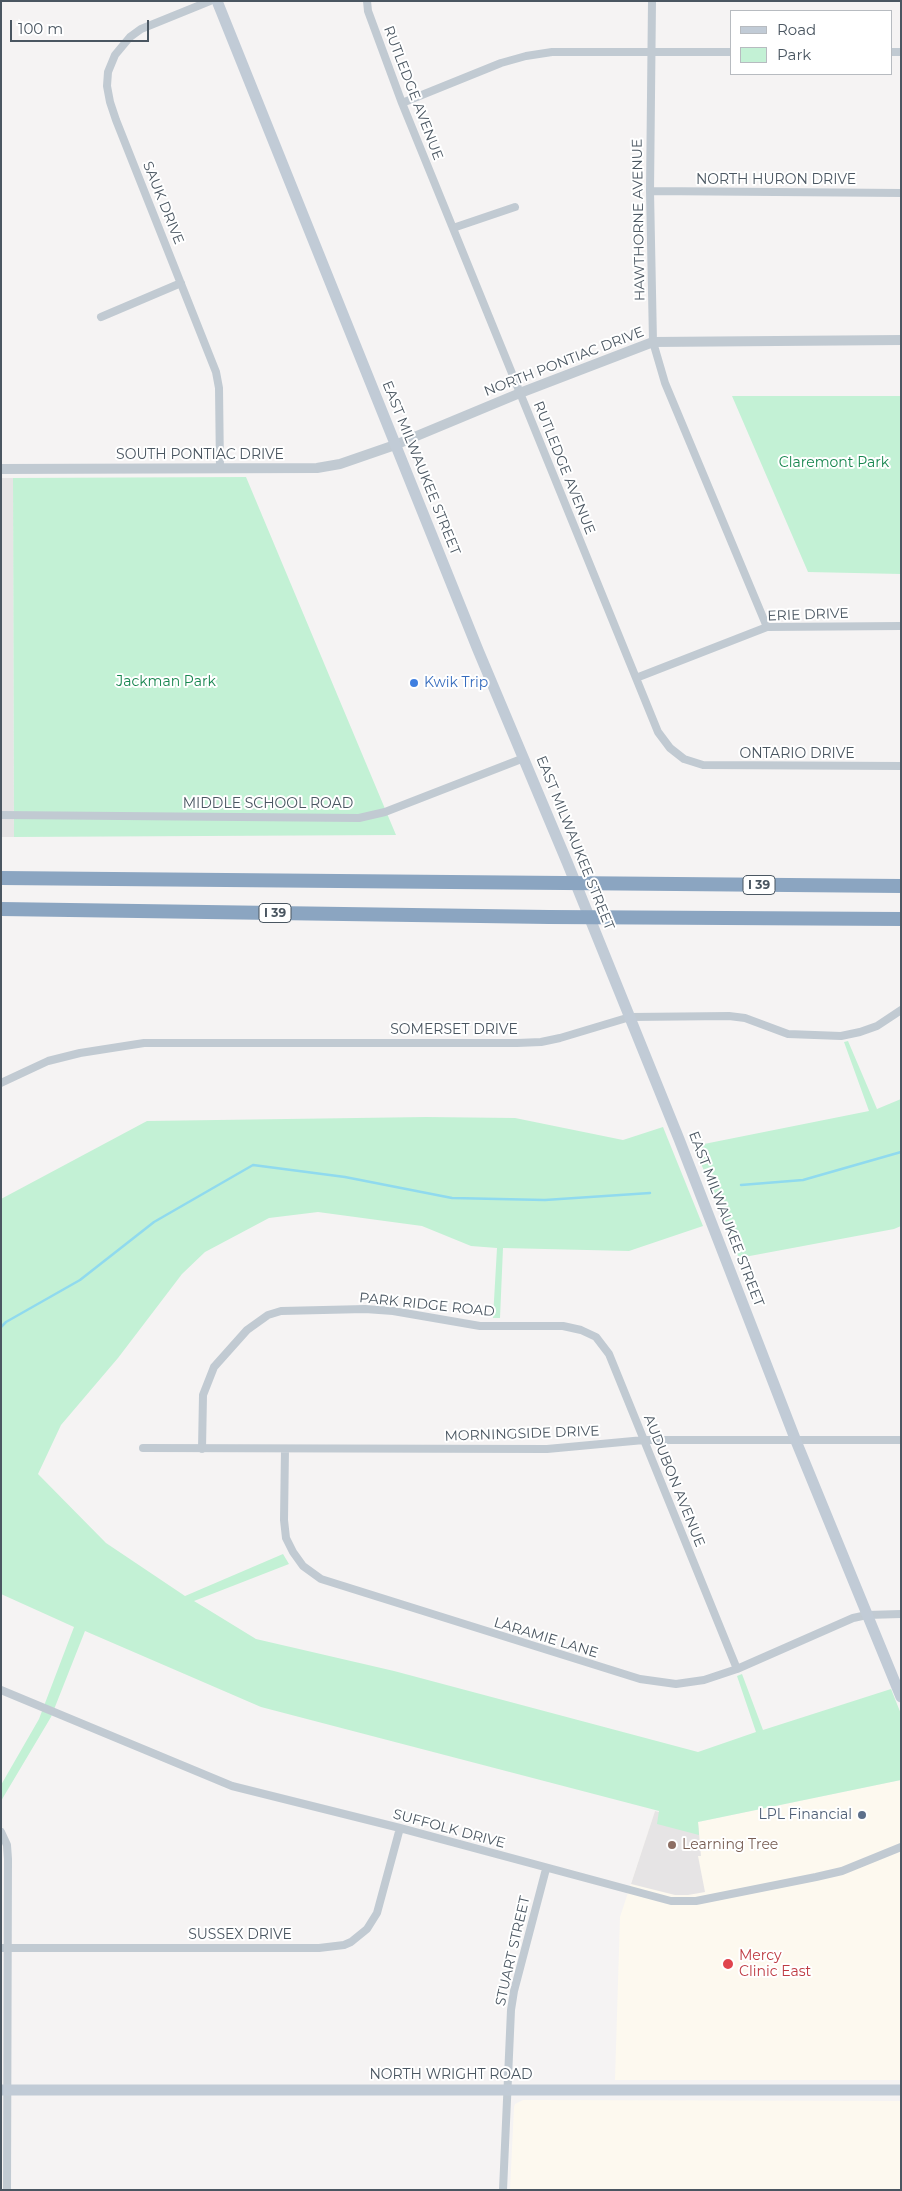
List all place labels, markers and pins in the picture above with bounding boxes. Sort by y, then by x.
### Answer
place label: Kwik Trip [424,675,488,691]
marker: Kwik Trip [408,677,420,689]
place label: LPL Financial [759,1807,852,1823]
marker: LPL Financial [856,1809,868,1821]
place label: Learning Tree [682,1837,778,1853]
marker: Learning Tree [666,1839,678,1851]
place label: Mercy Clinic East [739,1948,811,1980]
marker: Mercy Clinic East [721,1957,735,1971]

